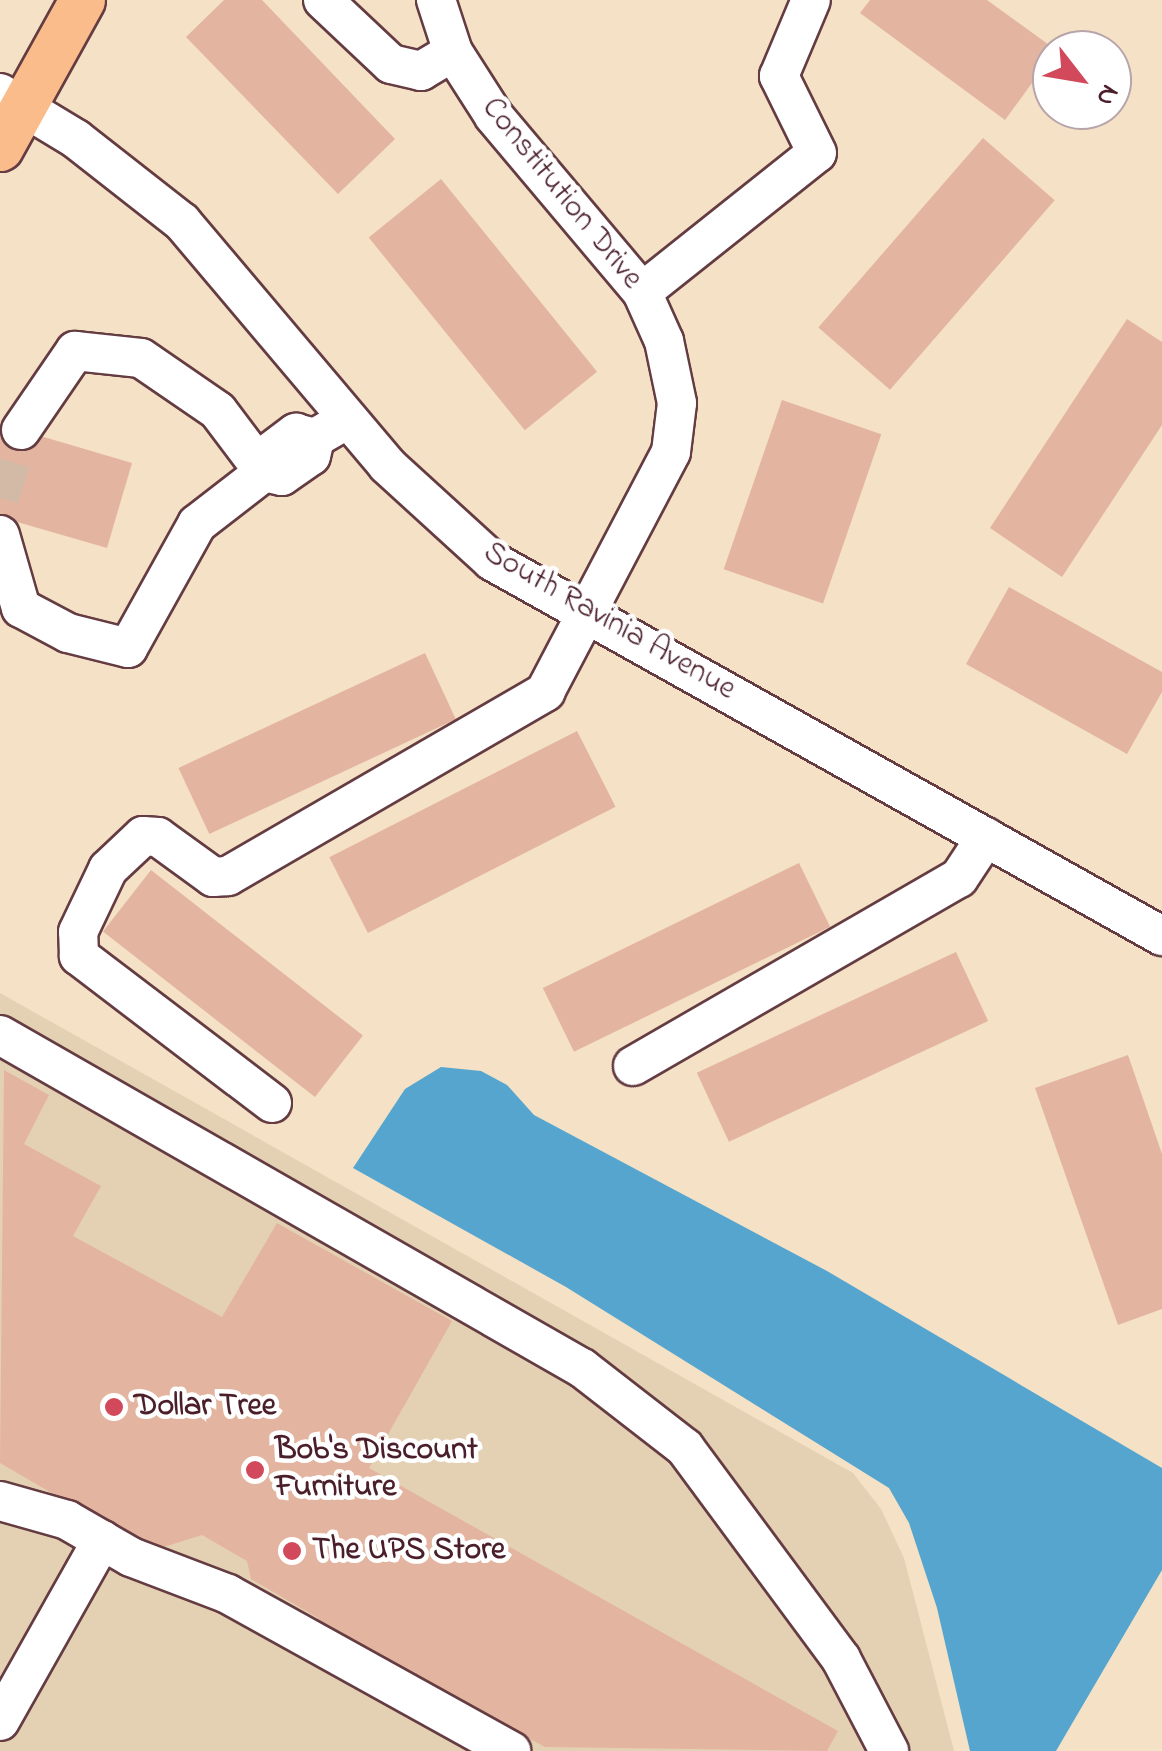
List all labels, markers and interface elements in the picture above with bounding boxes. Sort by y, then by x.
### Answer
north arrow [1032,30,1132,130]
text: N [1084,76,1129,113]
street label: Constitution Drive [472,90,650,298]
street label: South Ravinia Avenue [476,534,742,710]
place label: Dollar Tree [134,1388,276,1426]
marker: Dollar Tree [103,1396,125,1418]
place label: Bob's Discount Furniture [275,1433,478,1508]
marker: Bob's Discount Furniture [244,1459,266,1481]
place label: The UPS Store [312,1532,505,1570]
marker: The UPS Store [281,1540,303,1562]

